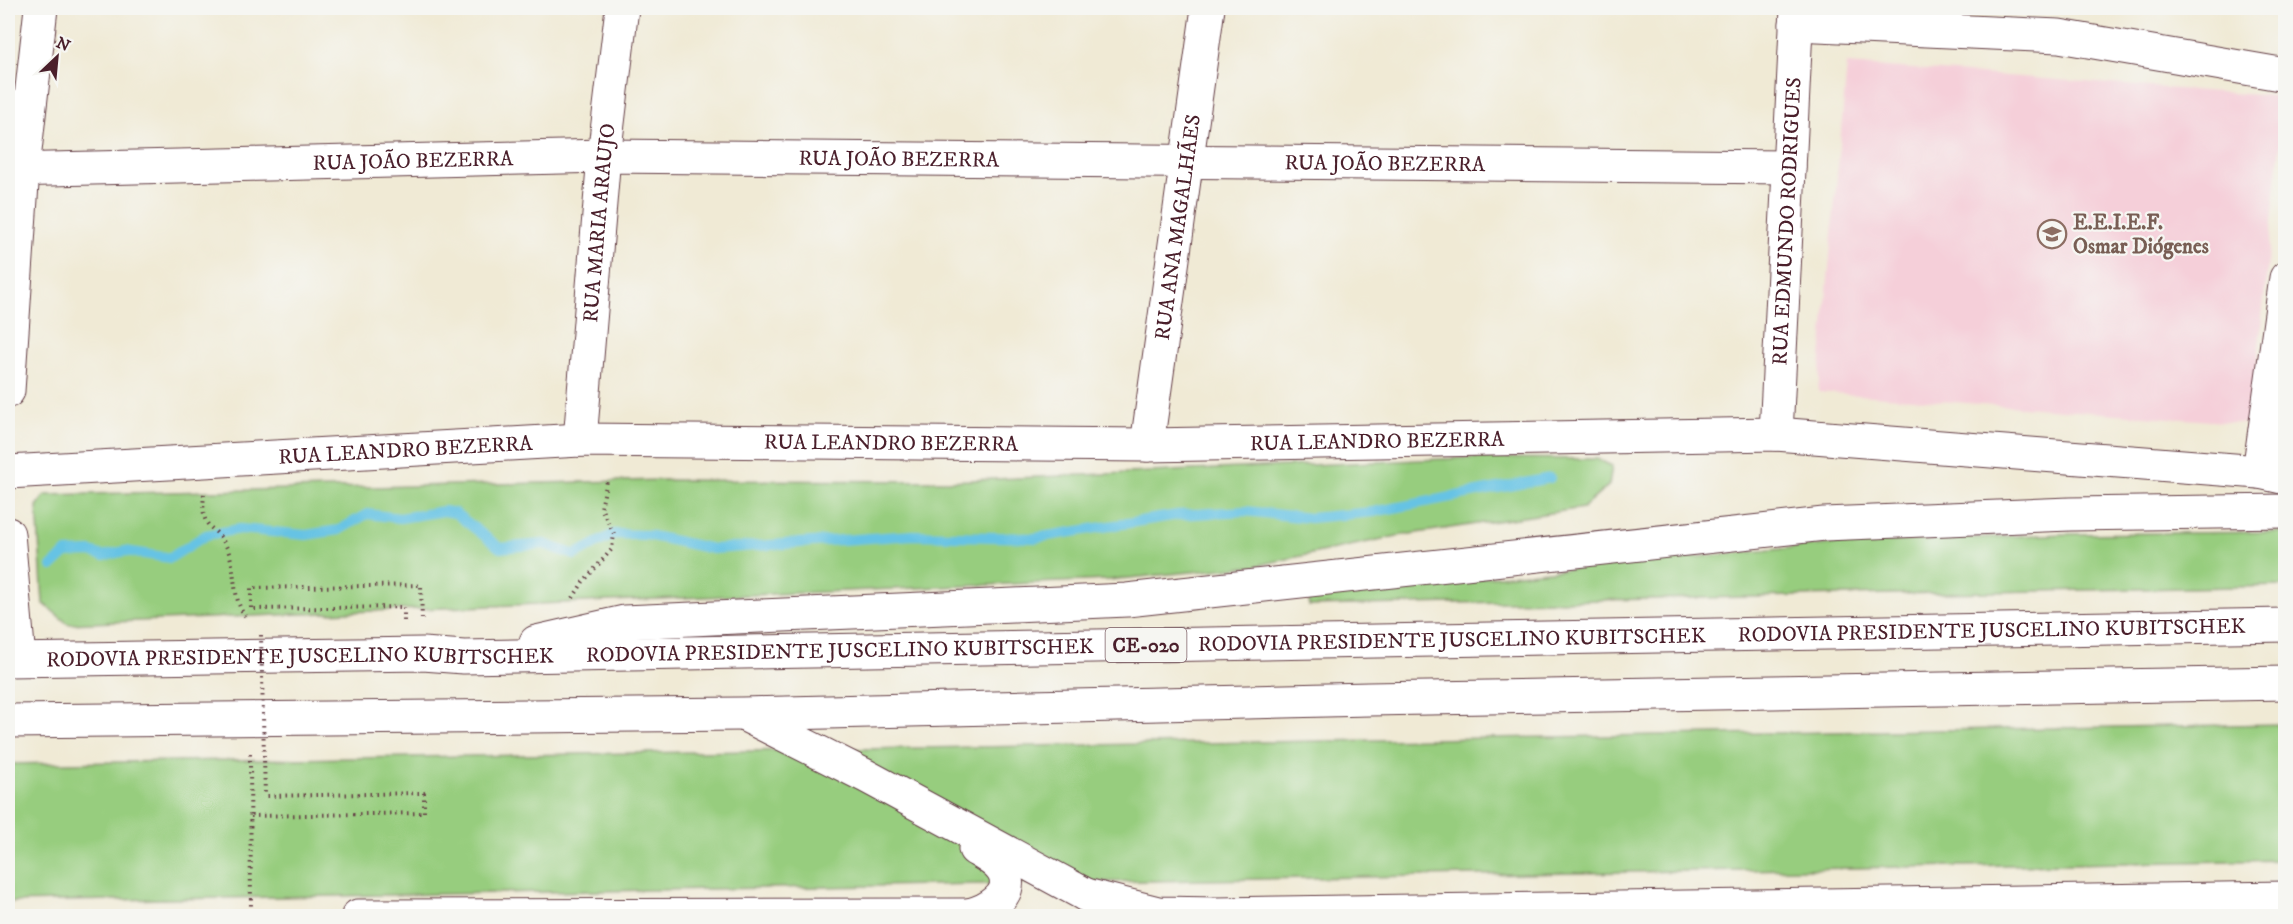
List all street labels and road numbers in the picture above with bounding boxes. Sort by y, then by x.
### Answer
street label: RUA EDMUNDO RODRIGUES [1767,77,1808,366]
street label: RUA ANA MAGALHÃES [1150,113,1207,342]
street label: RUA MARIA ARAUJO [578,122,622,324]
street label: RUA JOÃO BEZERRA [798,144,1000,174]
street label: RUA JOÃO BEZERRA [312,146,514,177]
street label: RUA JOÃO BEZERRA [1284,149,1486,178]
street label: RUA LEANDRO BEZERRA [1250,427,1505,457]
street label: RUA LEANDRO BEZERRA [764,430,1019,458]
street label: RUA LEANDRO BEZERRA [278,431,534,471]
street label: RODOVIA PRESIDENTE JUSCELINO KUBITSCHEK [1738,614,2246,649]
street label: RODOVIA PRESIDENTE JUSCELINO KUBITSCHEK [1198,623,1706,658]
road number: CE-020 [1106,628,1186,662]
street label: RODOVIA PRESIDENTE JUSCELINO KUBITSCHEK [586,634,1094,669]
street label: RODOVIA PRESIDENTE JUSCELINO KUBITSCHEK [46,642,554,673]

